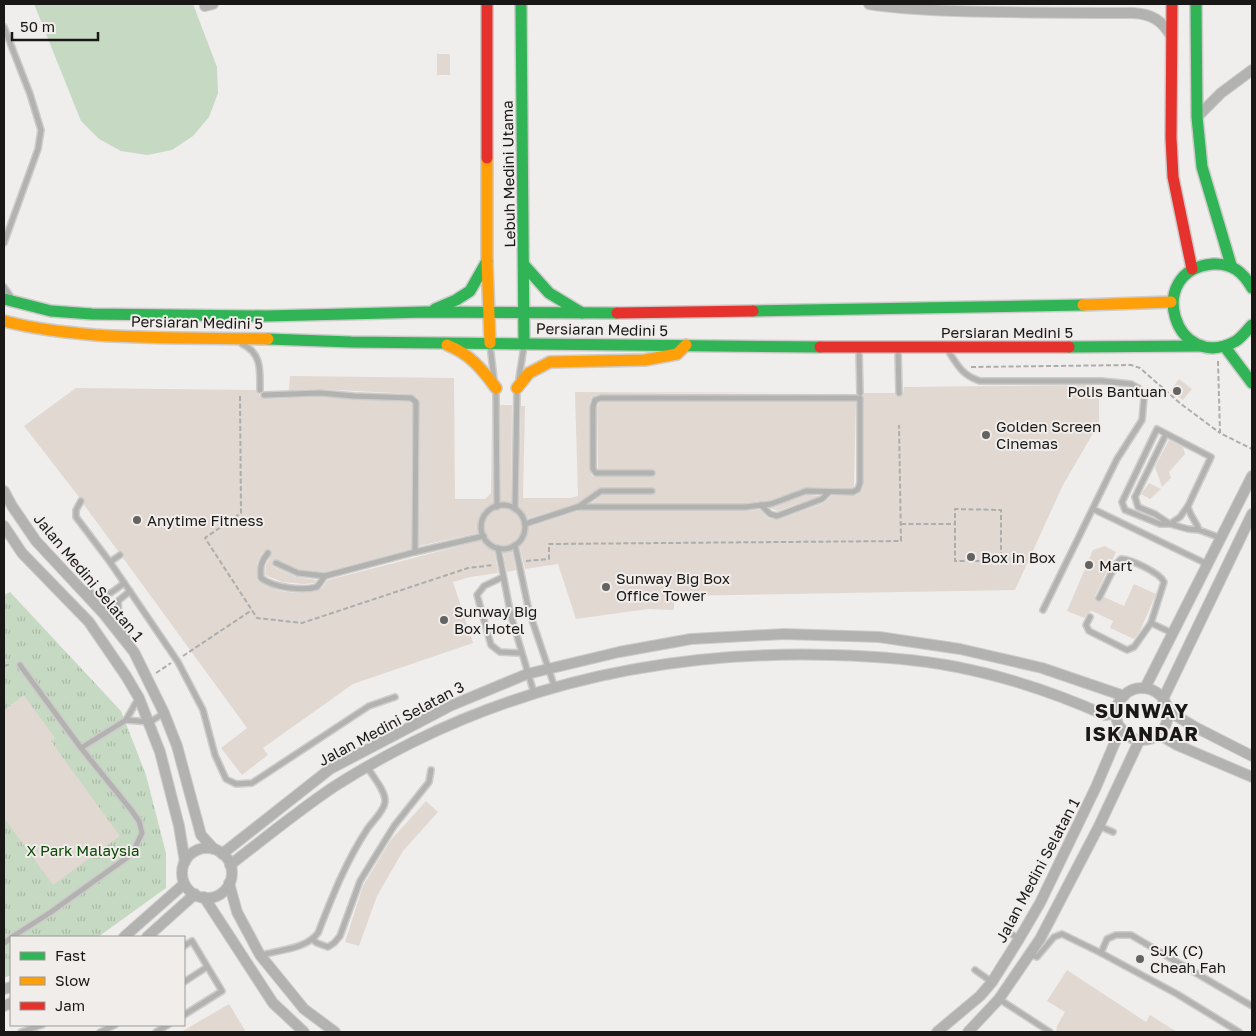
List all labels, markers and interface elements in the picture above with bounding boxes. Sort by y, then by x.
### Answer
scale bar [12,10,99,42]
text: 50 m [20,17,55,35]
street label: Lebuh Medini Utama [498,100,518,248]
street label: Persiaran Medini 5 [131,312,263,332]
street label: Persiaran Medini 5 [536,319,668,339]
street label: Persiaran Medini 5 [941,323,1073,341]
place label: Polis Bantuan [1067,382,1167,400]
marker: Polis Bantuan [1171,385,1183,397]
place label: Golden Screen Cinemas [996,417,1101,452]
marker: Golden Screen Cinemas [980,429,992,441]
street label: Jalan Medini Selatan 1 [30,510,148,644]
place label: Anytime Fitness [147,511,263,529]
marker: Anytime Fitness [131,514,143,526]
place label: Box in Box [981,548,1056,566]
marker: Box in Box [965,551,977,563]
place label: Mart [1099,556,1133,574]
marker: Mart [1083,559,1095,571]
place label: Sunway Big Box Office Tower [616,569,730,604]
marker: Sunway Big Box Office Tower [600,581,612,593]
place label: Sunway Big Box Hotel [454,602,537,637]
marker: Sunway Big Box Hotel [438,614,450,626]
street label: Jalan Medini Selatan 3 [315,677,467,769]
district label: SUNWAY ISKANDAR [1085,698,1199,745]
street label: Jalan Medini Selatan 1 [991,795,1083,945]
park label: X Park Malaysia [26,841,140,859]
legend [10,936,185,1026]
place label: SJK (C) Cheah Fah [1150,941,1226,976]
text: Fast [55,946,86,964]
marker: SJK (C) Cheah Fah [1134,953,1146,965]
text: Slow [55,971,90,989]
text: Jam [55,996,85,1014]

